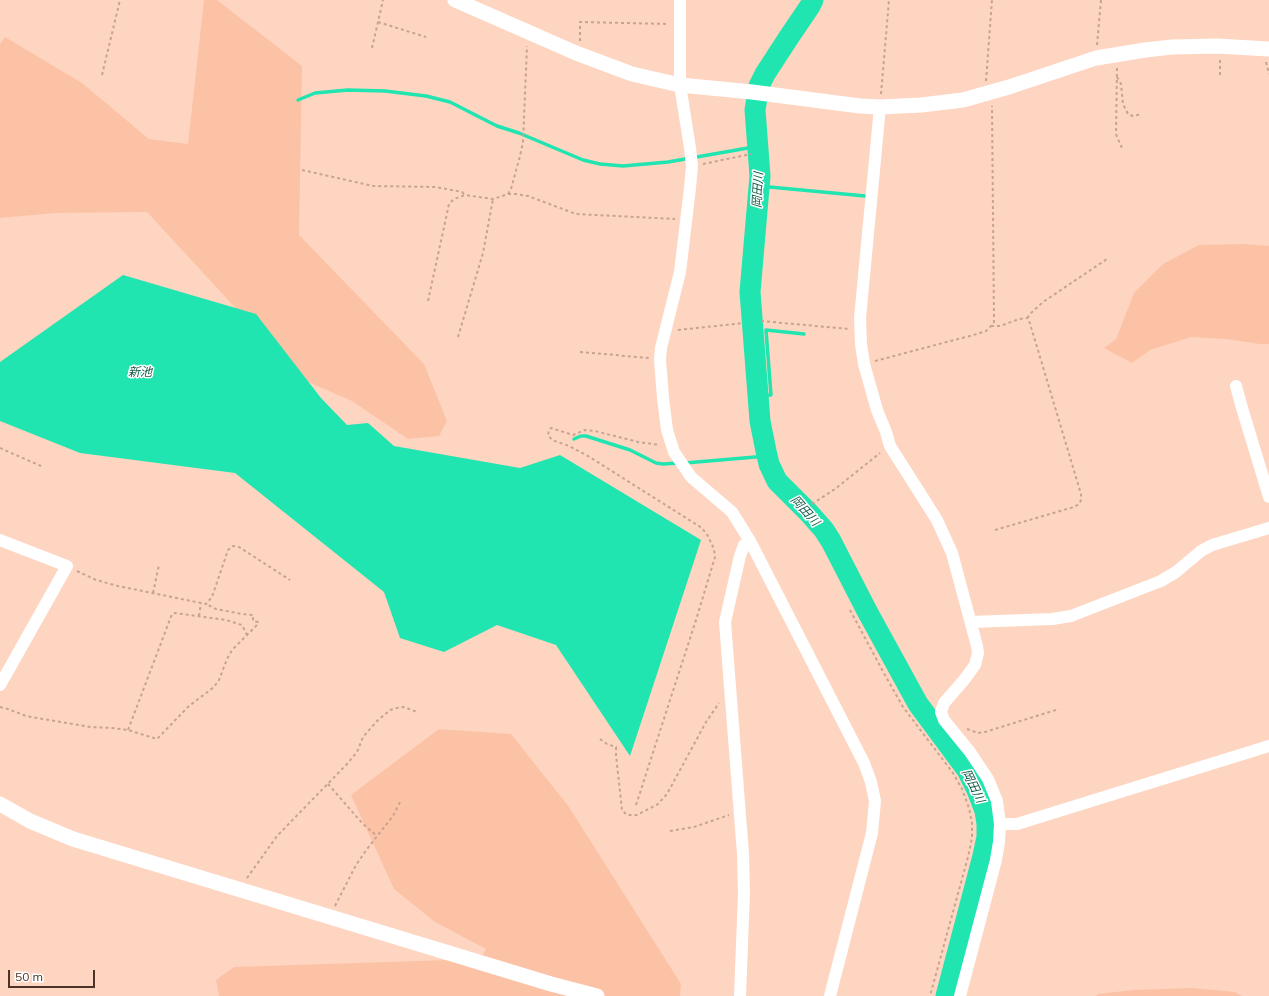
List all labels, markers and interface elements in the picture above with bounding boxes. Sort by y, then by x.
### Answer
water label: 岡田川 [750,172,766,208]
water label: 新池 [128,365,152,379]
water label: 岡田川 [788,493,822,529]
water label: 岡田川 [959,767,987,805]
scale bar [10,962,97,988]
text: 50 m [15,969,43,984]

